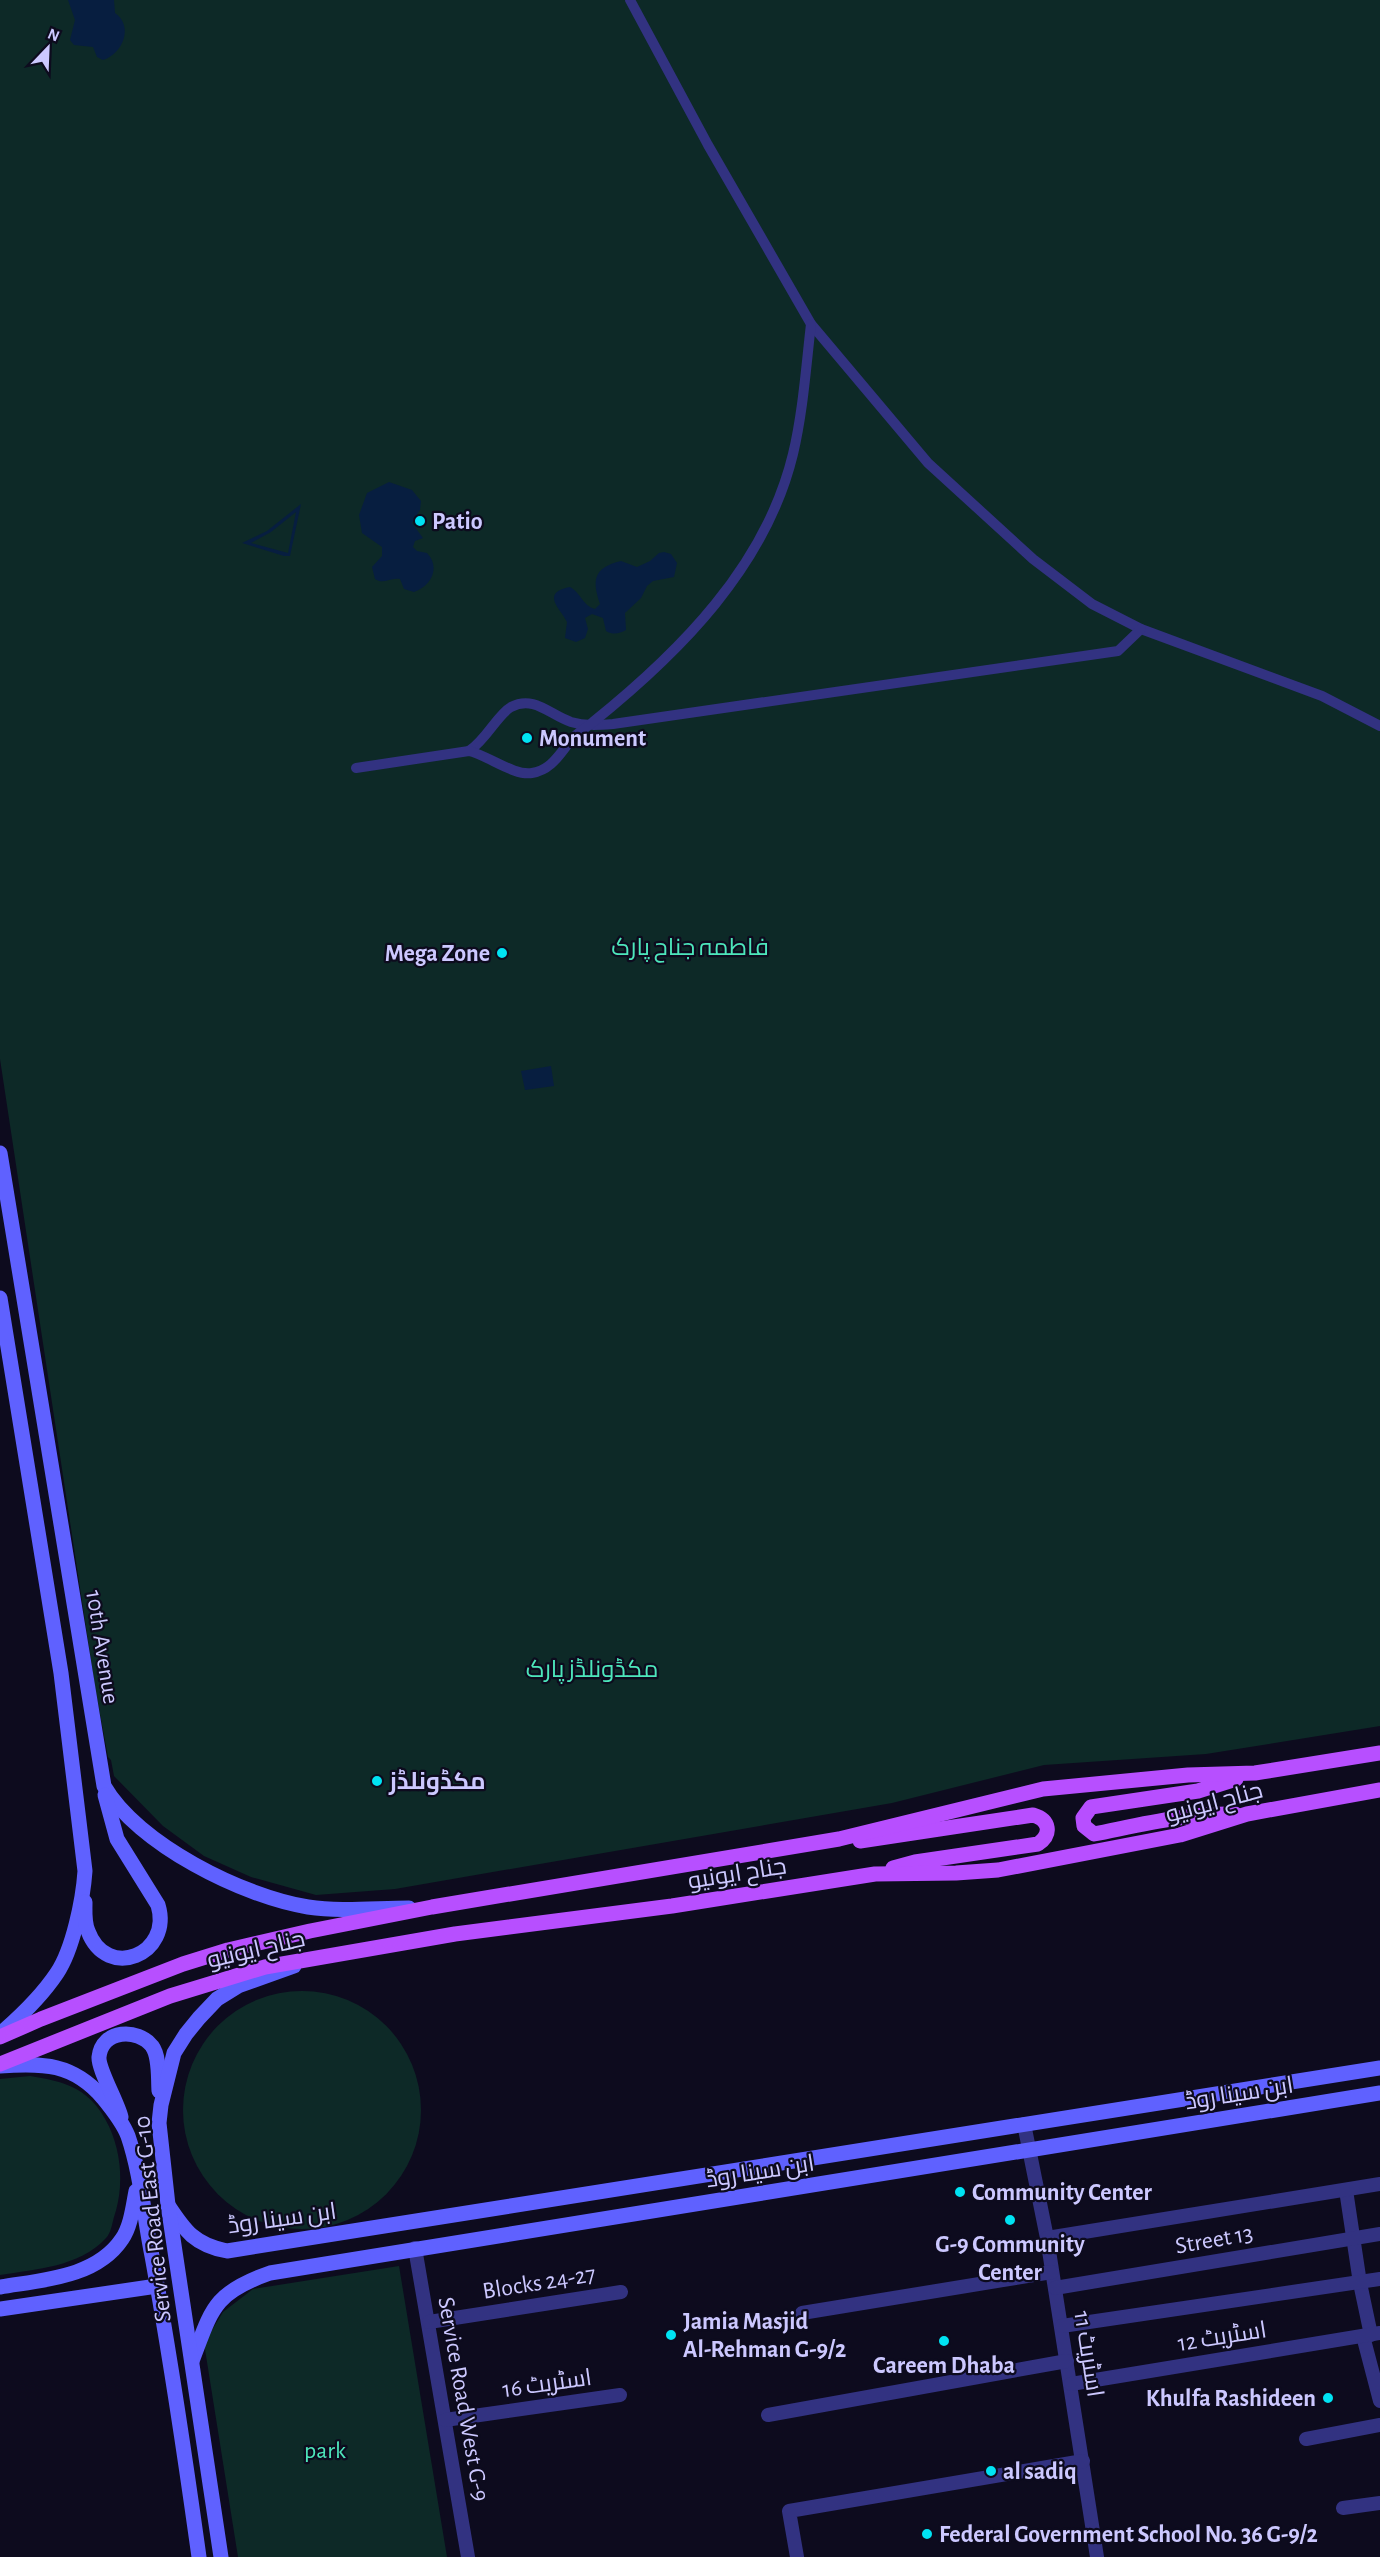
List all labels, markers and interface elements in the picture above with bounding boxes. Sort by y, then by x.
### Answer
north arrow [18,18,78,78]
text: N [45,26,62,45]
place label: Patio [432,510,483,534]
marker: Patio [413,514,427,528]
place label: Monument [539,727,646,751]
marker: Monument [520,731,534,745]
park label: فاطمہ جناح پارک [611,936,769,963]
place label: Mega Zone [385,942,490,966]
marker: Mega Zone [495,946,509,960]
street label: 10th Avenue [81,1588,123,1706]
park label: مکڈونلڈز پارک [526,1658,658,1685]
place label: مکڈونلڈز [388,1769,486,1795]
marker: مکڈونلڈز [370,1774,384,1788]
street label: جناح ایونیو [1163,1779,1266,1830]
street label: جناح ایونیو [686,1854,789,1897]
street label: جناح ایونیو [205,1927,308,1976]
street label: ابن سینا روڈ [1183,2074,1295,2115]
street label: Service Road East G-10 [130,2115,176,2323]
street label: ابن سینا روڈ [704,2152,816,2193]
place label: Community Center [972,2181,1152,2205]
marker: Community Center [953,2185,967,2199]
street label: ابن سینا روڈ [226,2199,338,2239]
marker: G-9 Community Center [1003,2213,1017,2227]
street label: Street 13 [1173,2221,1255,2259]
place label: G-9 Community Center [935,2233,1085,2285]
street label: Blocks 24-27 [481,2262,598,2304]
street label: Service Road West G-9 [433,2295,493,2503]
street label: اسٹریٹ 11 [1069,2309,1107,2399]
place label: Jamia Masjid Al-Rehman G-9/2 [683,2310,846,2362]
street label: اسٹریٹ 12 [1176,2318,1268,2356]
marker: Jamia Masjid Al-Rehman G-9/2 [664,2328,678,2342]
marker: Careem Dhaba [937,2334,951,2348]
place label: Careem Dhaba [873,2354,1015,2378]
street label: اسٹریٹ 16 [501,2366,593,2402]
place label: Khulfa Rashideen [1146,2387,1316,2411]
marker: Khulfa Rashideen [1321,2391,1335,2405]
park label: park [304,2439,346,2463]
place label: al sadiq [1003,2460,1077,2484]
marker: al sadiq [984,2464,998,2478]
place label: Federal Government School No. 36 G-9/2 [939,2523,1318,2547]
marker: Federal Government School No. 36 G-9/2 [920,2527,934,2541]

